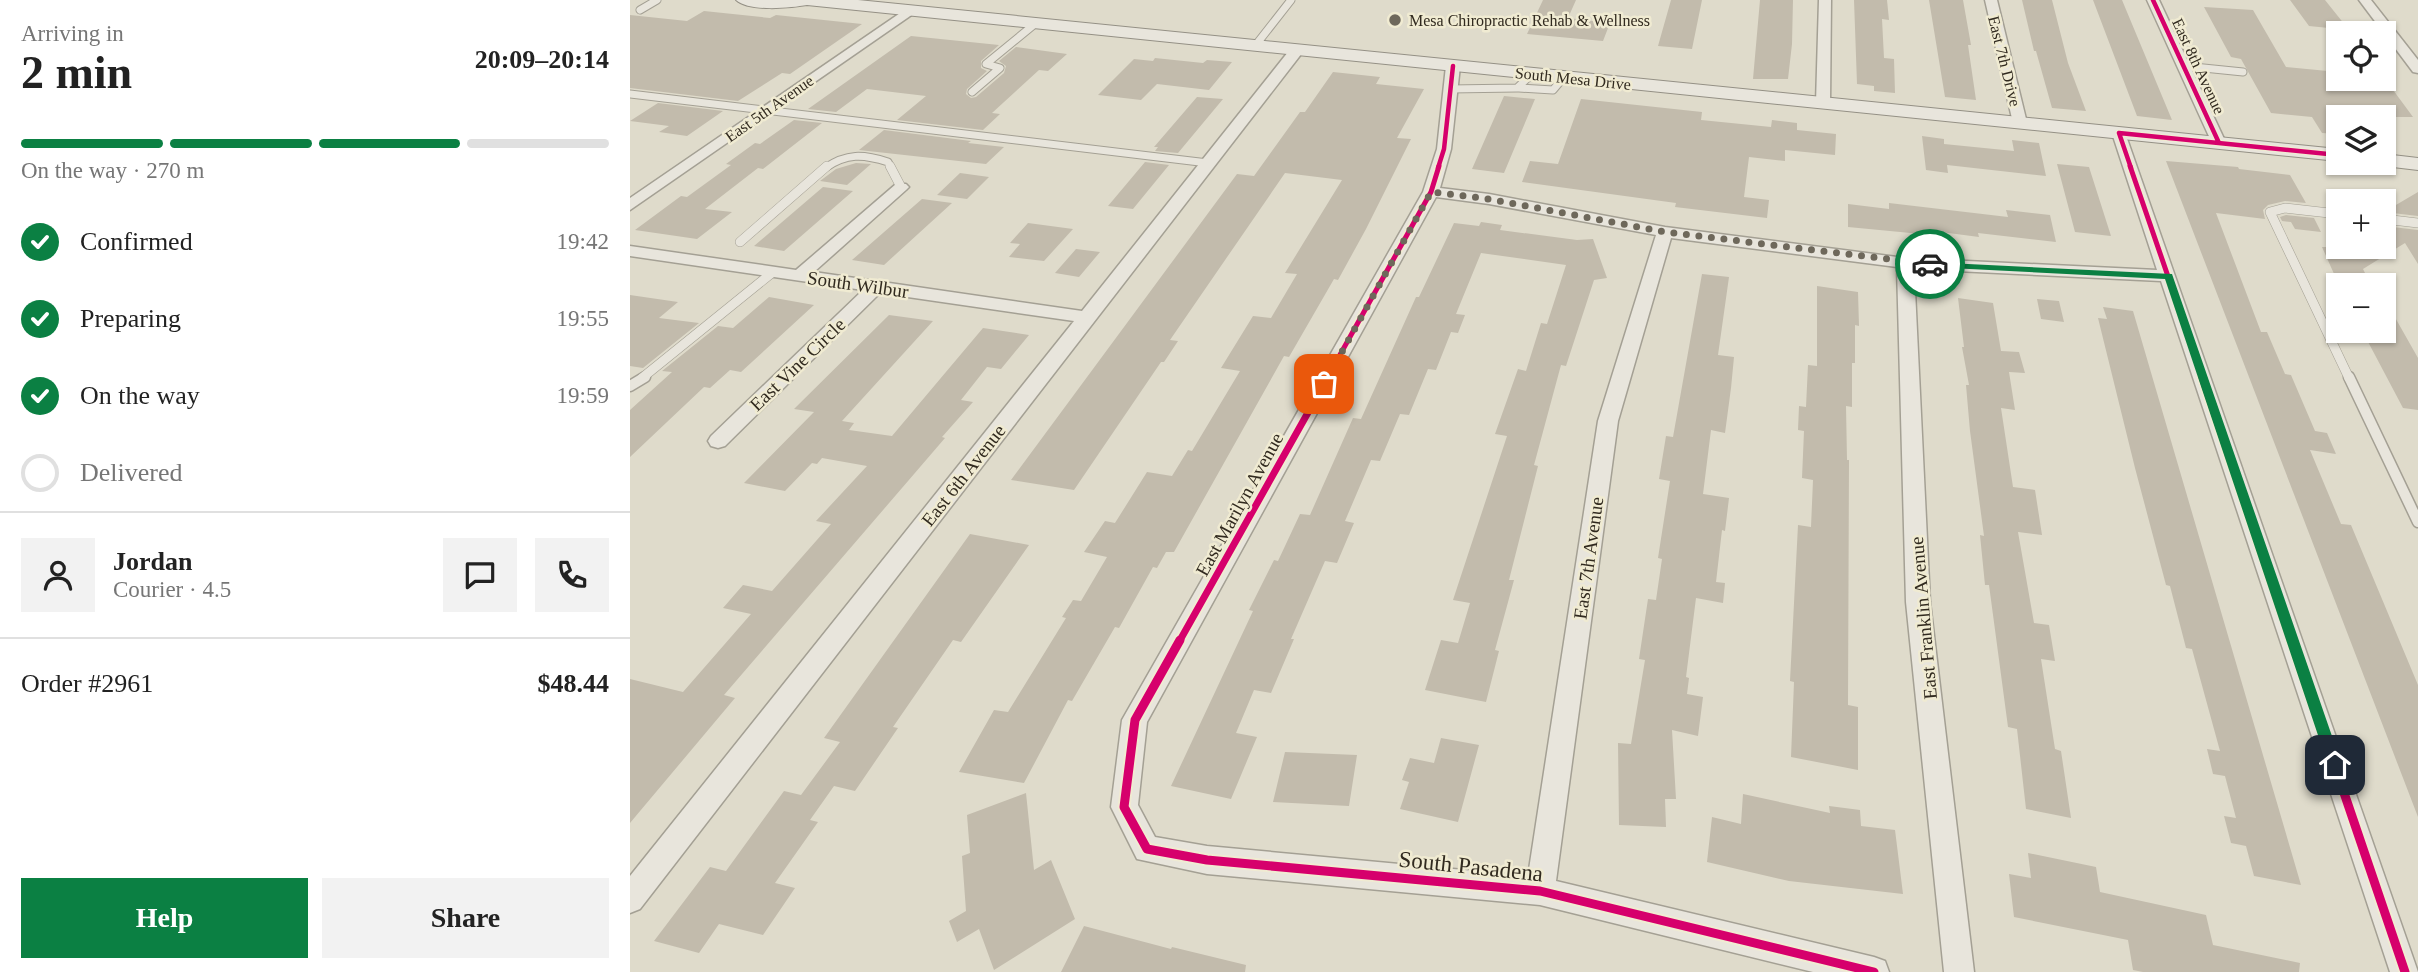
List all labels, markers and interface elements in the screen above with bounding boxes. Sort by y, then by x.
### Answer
marker: Mesa Chiropractic Rehab & Wellness [1387,12,1403,28]
place label: Mesa Chiropractic Rehab & Wellness [1409,12,1650,30]
street label: East 7th Drive [1985,14,2024,108]
street label: East 8th Avenue [2169,16,2228,117]
text: Arriving in [21,21,124,46]
map controls [2326,21,2396,343]
button: locate [2326,21,2396,91]
text: 20:09–20:14 [475,45,609,74]
text: 2 min [21,47,132,98]
street label: South Mesa Drive [1514,64,1632,93]
street label: East 5th Avenue [722,72,817,145]
button: layers [2326,105,2396,175]
text: On the way · 270 m [21,158,204,183]
button: + [2326,189,2396,259]
icon: check [21,223,59,261]
text: Confirmed [80,227,193,256]
text: 19:42 [557,229,609,254]
courier [1895,229,1965,299]
icon: car [1911,245,1949,283]
street label: South Wilbur [806,267,910,302]
button: − [2326,273,2396,343]
icon: check [21,300,59,338]
text: Preparing [80,304,181,333]
text: 19:55 [557,306,609,331]
street label: East Vine Circle [745,314,849,415]
pin [1294,354,1354,414]
icon: bag [1305,365,1343,403]
icon: check [21,377,59,415]
text: On the way [80,381,200,410]
text: 19:59 [557,383,609,408]
street label: East 6th Avenue [917,420,1010,530]
street label: East Marilyn Avenue [1191,429,1287,579]
text: Delivered [80,458,183,487]
street label: East 7th Avenue [1570,496,1607,620]
street label: East Franklin Avenue [1906,536,1941,700]
button: person [21,538,95,612]
button: chat [443,538,517,612]
button: phone [535,538,609,612]
text: Jordan [113,547,192,576]
text: Courier · 4.5 [113,577,231,602]
text: Order #2961 [21,669,153,698]
text: $48.44 [538,669,609,698]
pin [2305,735,2365,795]
icon: home [2316,746,2354,784]
street label: South Pasadena [1398,846,1544,887]
button: Help [21,878,308,958]
button: Share [322,878,609,958]

